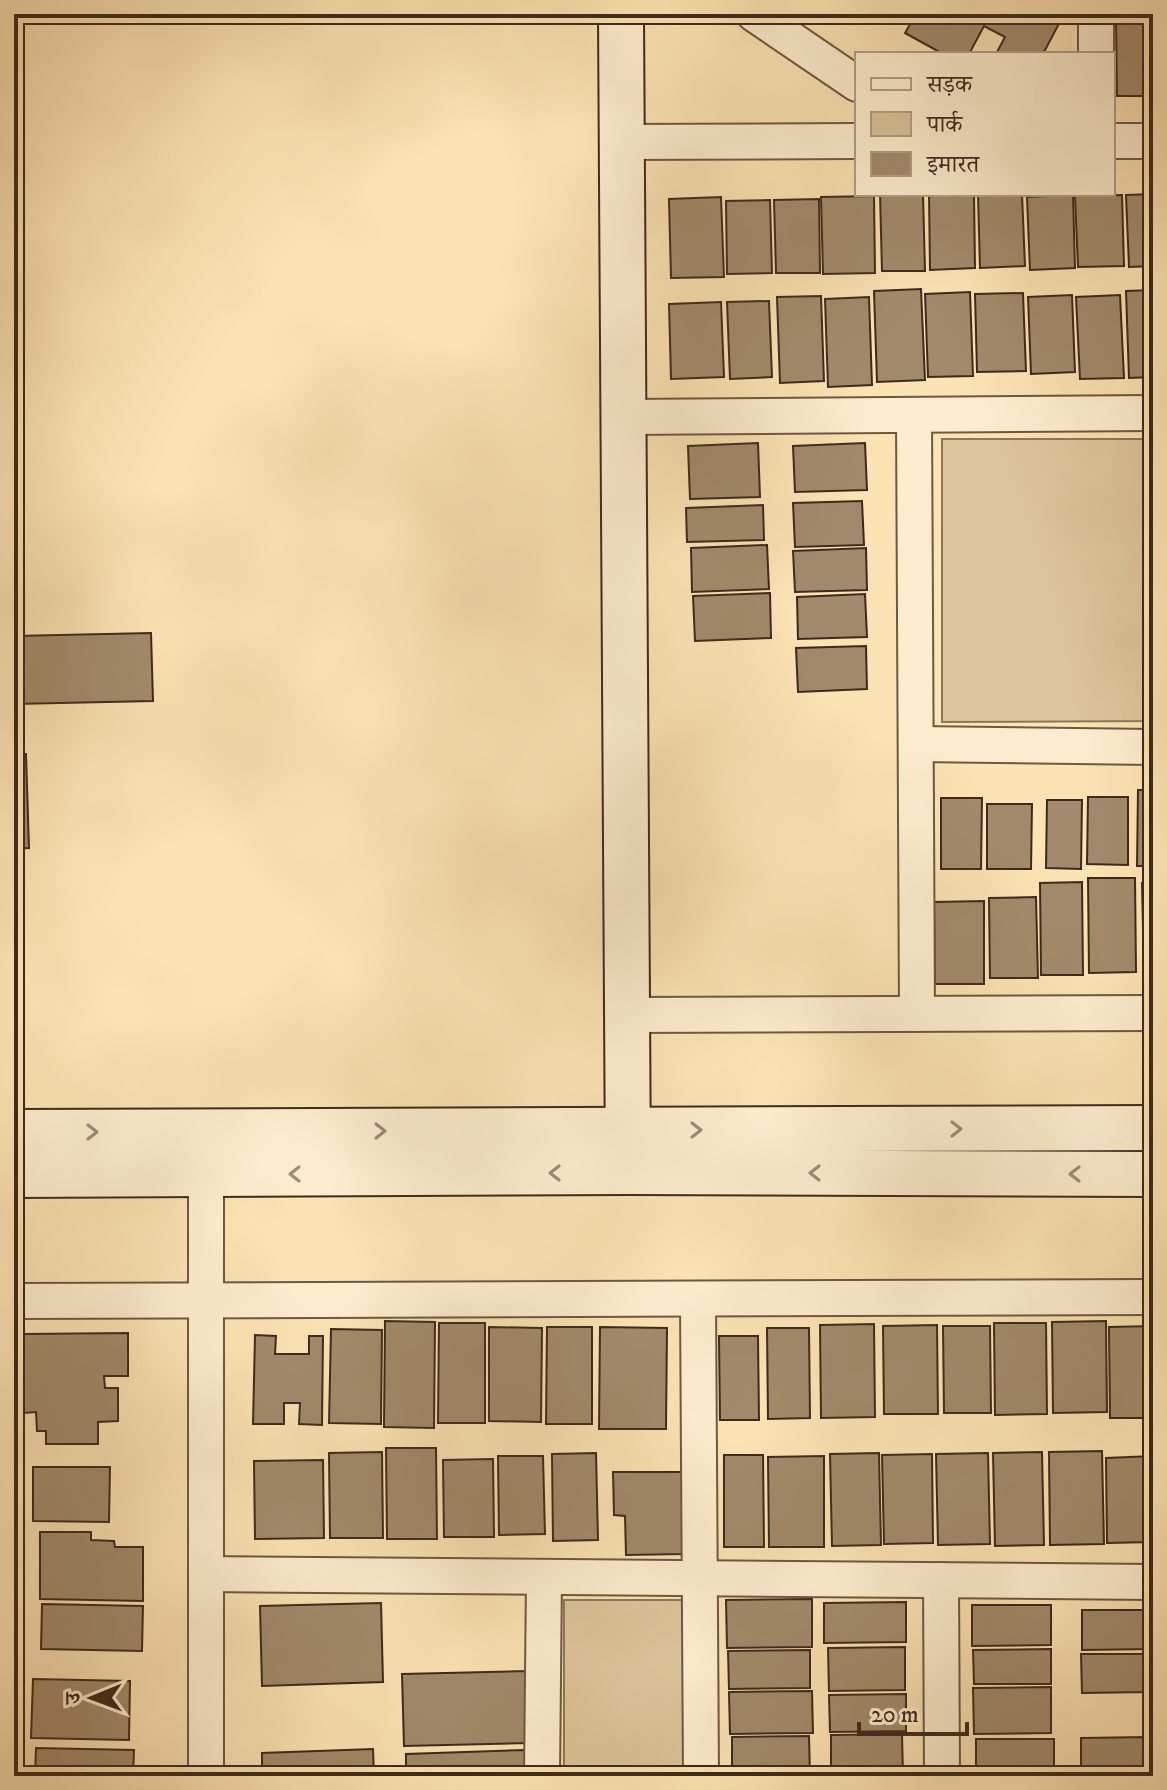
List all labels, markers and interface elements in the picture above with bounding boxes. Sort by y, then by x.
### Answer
legend [855,52,1115,196]
text: सड़क [926,70,974,100]
text: पार्क [926,110,964,140]
text: इमारत [926,150,980,180]
one-way arrow [950,1120,963,1138]
one-way arrow [690,1121,703,1139]
one-way arrow [374,1122,387,1140]
one-way arrow [86,1123,99,1141]
one-way arrow [548,1164,561,1182]
one-way arrow [808,1164,821,1182]
one-way arrow [288,1165,301,1183]
one-way arrow [1068,1165,1081,1183]
north arrow [52,1658,132,1738]
scale bar [859,1686,967,1736]
text: उ [60,1691,87,1706]
text: 20 m [871,1700,919,1730]

